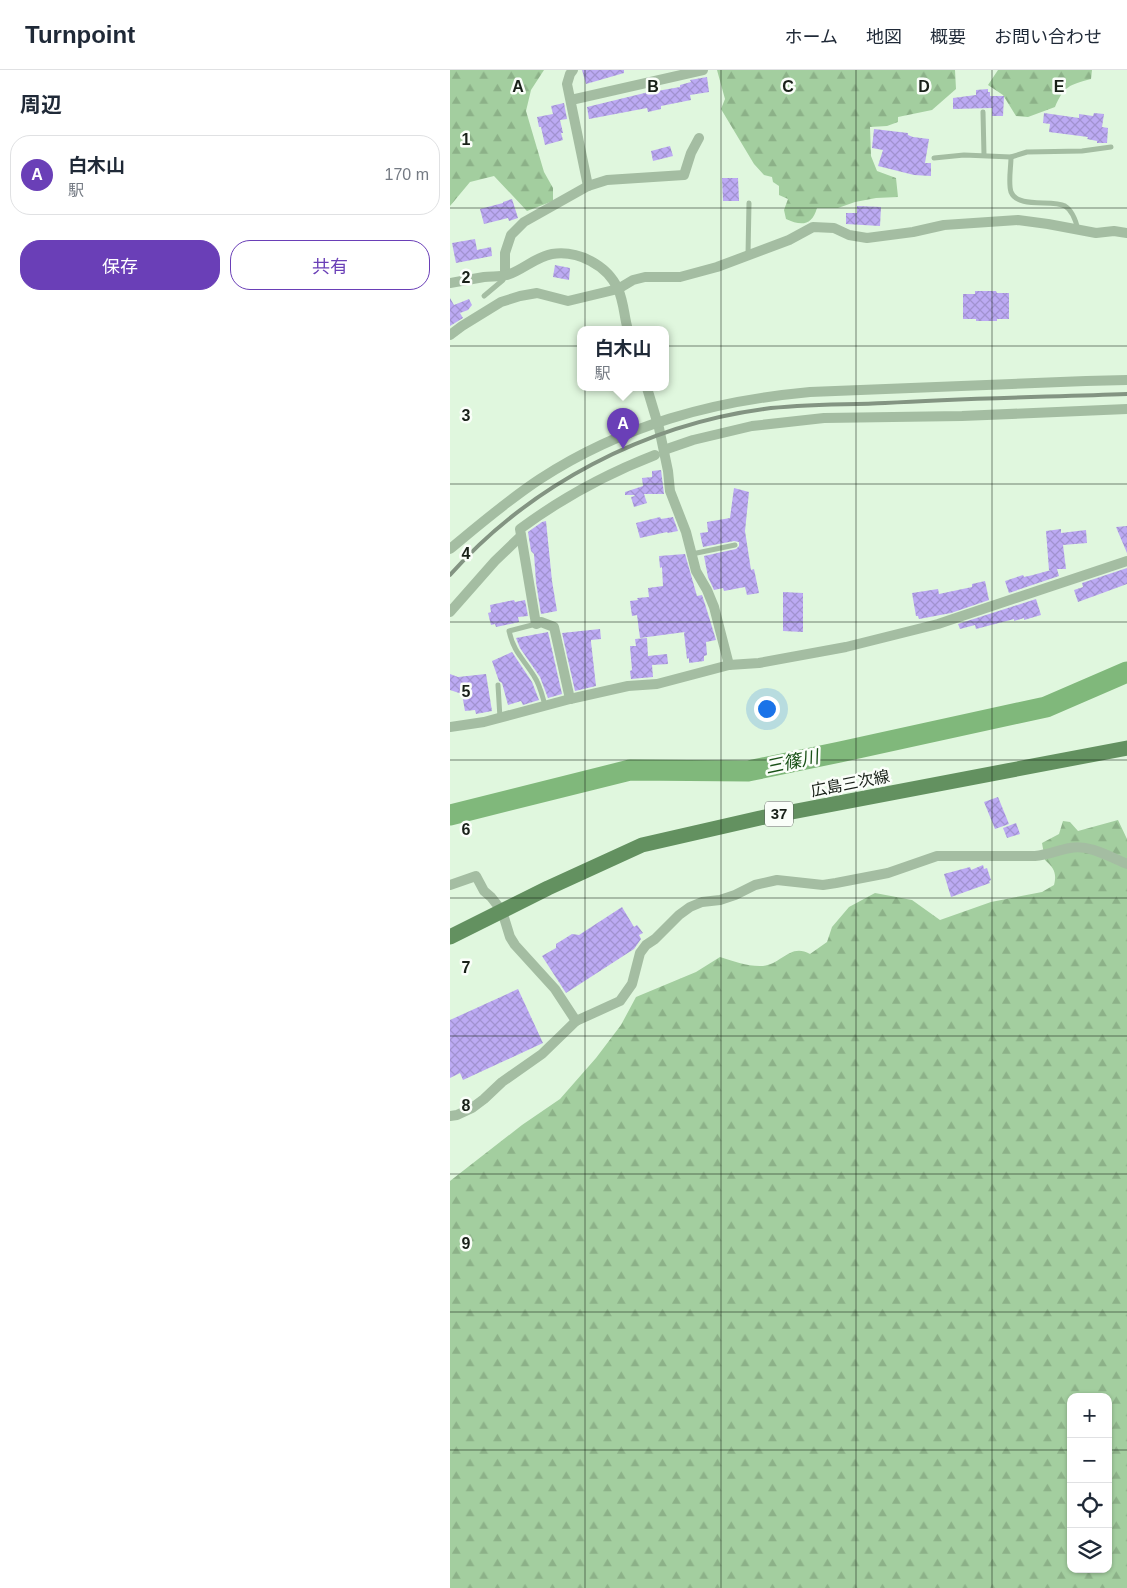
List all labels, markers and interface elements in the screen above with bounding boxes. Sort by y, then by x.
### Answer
text: Turnpoint [25,21,135,48]
text: ホーム [785,27,838,47]
text: 地図 [866,27,902,47]
text: 概要 [930,27,966,47]
text: お問い合わせ [994,27,1102,47]
text: A [512,78,524,95]
text: B [647,78,659,95]
text: C [782,78,794,95]
text: D [918,78,930,95]
text: E [1054,78,1065,95]
text: 周辺 [20,93,62,116]
text: 1 [462,131,471,148]
text: 白木山 [68,155,125,176]
text: A [31,166,43,183]
text: 170 m [385,166,429,183]
text: 駅 [68,182,84,199]
button: 保存 [20,240,220,290]
button: 共有 [230,240,430,290]
text: 2 [462,269,471,286]
popup [577,326,669,391]
text: 白木山 [594,338,652,359]
text: 駅 [594,365,611,382]
text: 3 [462,407,471,424]
pin: A [607,408,639,449]
text: 4 [462,545,471,562]
text: 5 [462,683,471,700]
your location [754,696,780,722]
water label: 三篠川 [764,746,822,777]
street label: 広島三次線 [809,768,891,799]
road number: 37 [765,802,793,826]
text: 6 [462,821,471,838]
text: 7 [462,959,471,976]
text: 8 [462,1097,471,1114]
text: 9 [462,1235,471,1252]
map controls [1067,1393,1112,1573]
button: + [1067,1393,1112,1438]
button: − [1067,1438,1112,1483]
button: locate [1067,1483,1112,1528]
button: layers [1067,1528,1112,1573]

